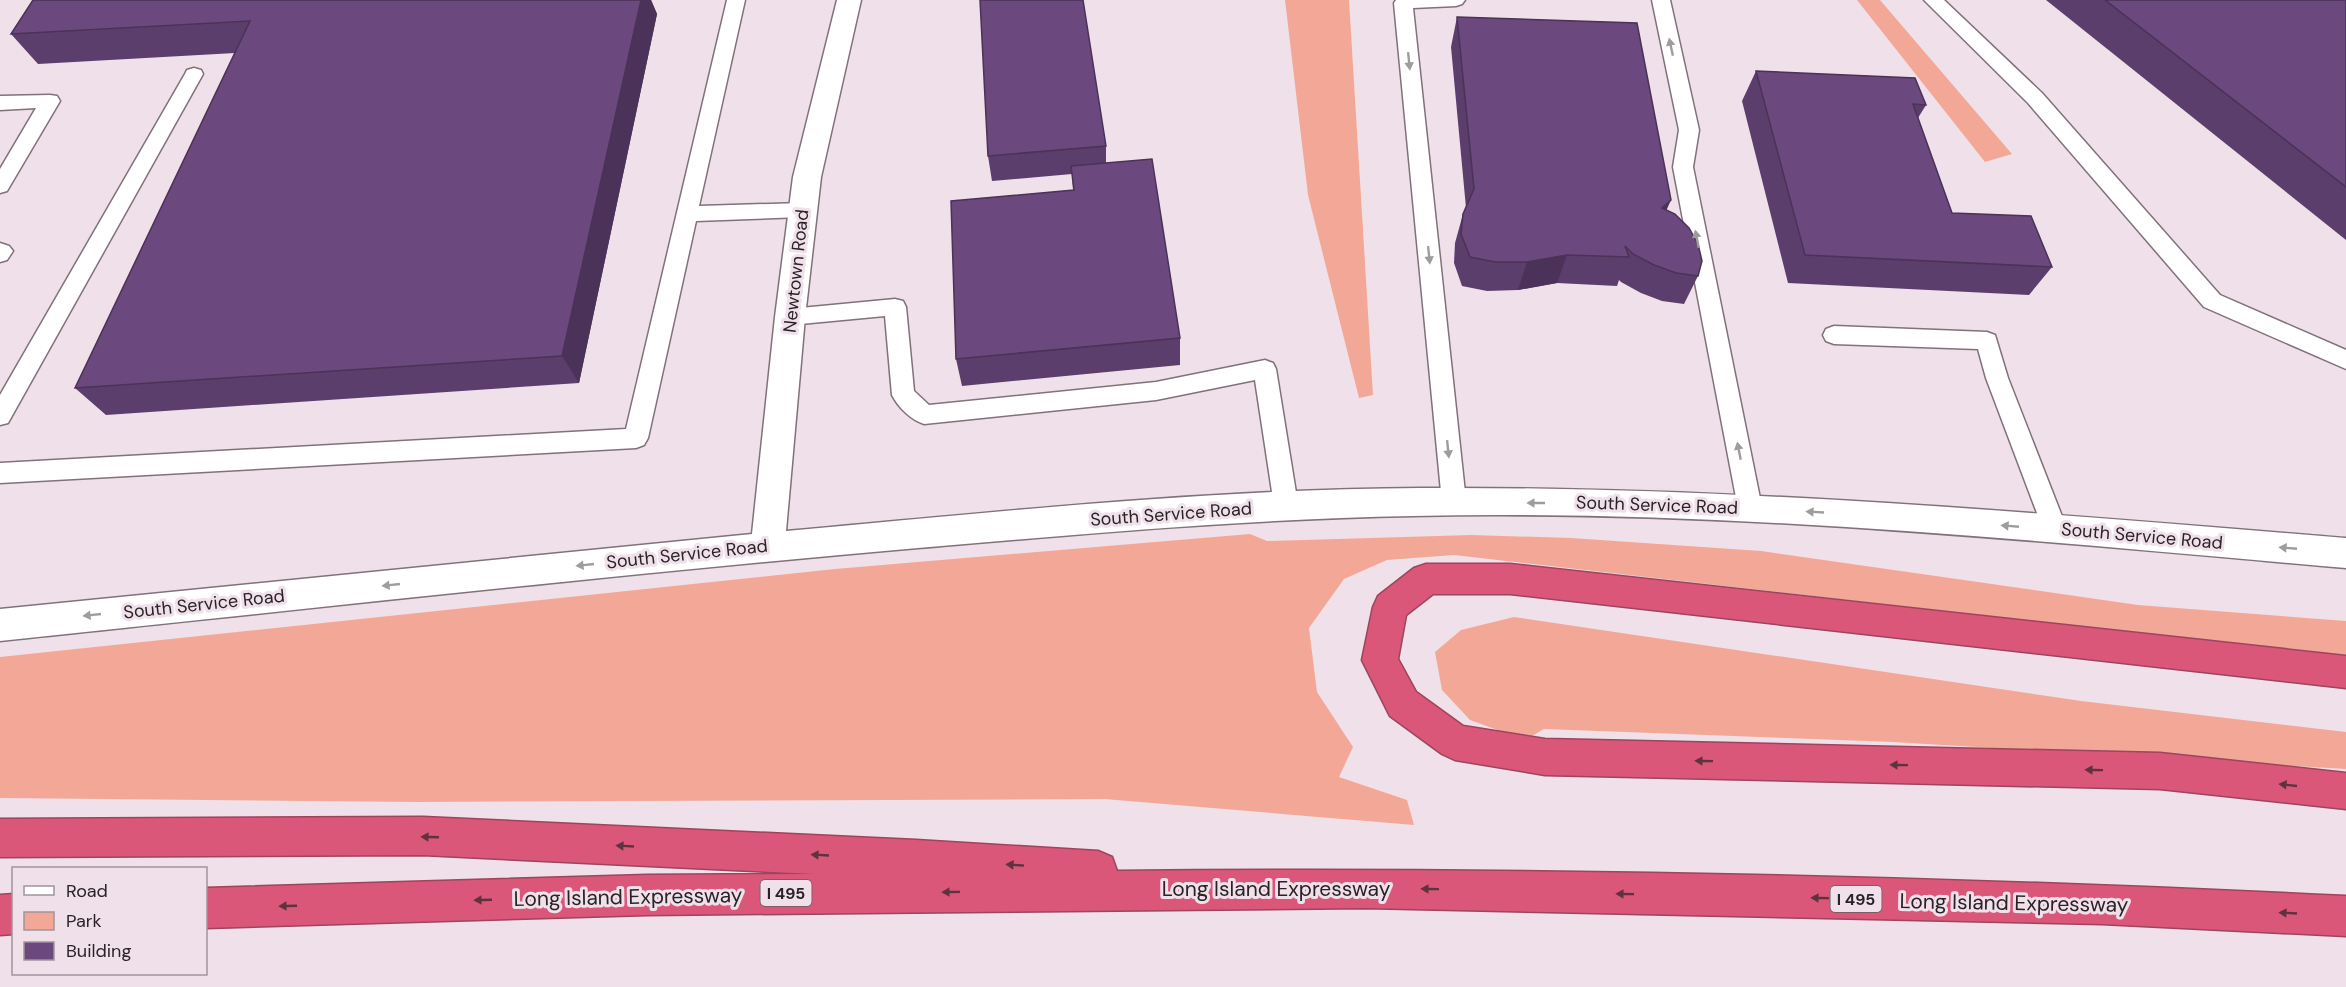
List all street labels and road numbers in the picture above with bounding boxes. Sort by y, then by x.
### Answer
street label: Newtown Road [778,208,814,334]
street label: South Service Road [1576,490,1738,520]
street label: South Service Road [1089,496,1253,532]
street label: South Service Road [2060,517,2224,555]
street label: South Service Road [605,534,769,574]
street label: South Service Road [122,584,286,624]
street label: Long Island Expressway [1162,875,1391,903]
road number: I 495 [760,880,812,906]
street label: Long Island Expressway [513,881,743,913]
road number: I 495 [1830,886,1882,912]
street label: Long Island Expressway [1899,887,2129,919]

